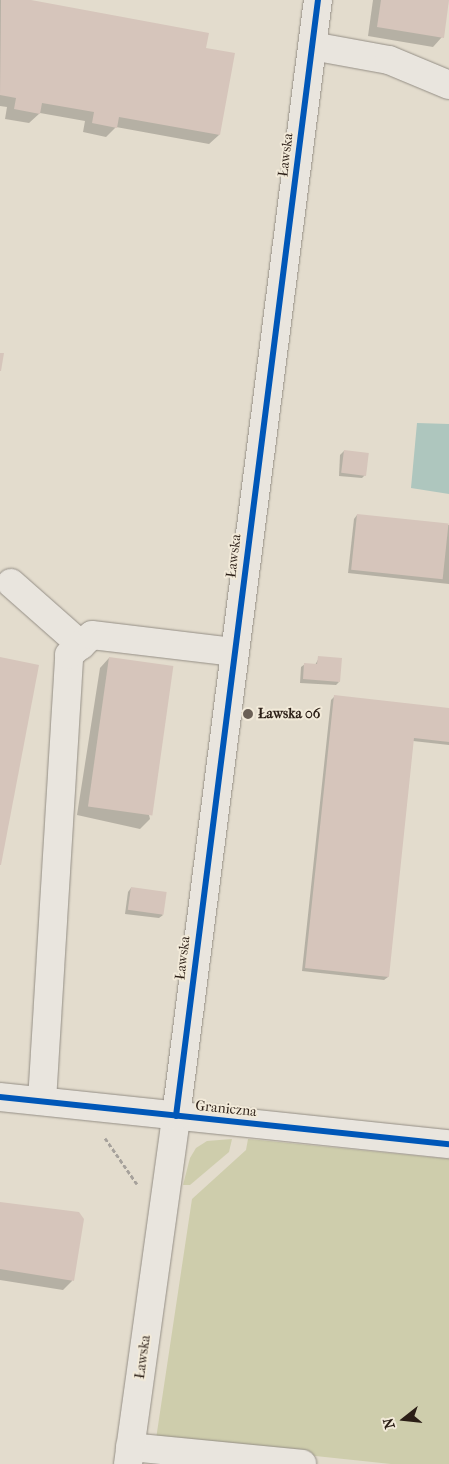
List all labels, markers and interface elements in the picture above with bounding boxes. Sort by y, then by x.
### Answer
street label: Ławska [275,132,297,178]
street label: Ławska [223,533,245,579]
place label: Ławska 06 [258,706,320,722]
marker: Ławska 06 [242,708,254,720]
street label: Ławska [172,935,194,981]
street label: Graniczna [195,1097,257,1121]
street label: Ławska [132,1334,154,1380]
north arrow [379,1394,429,1444]
text: N [379,1416,399,1431]

